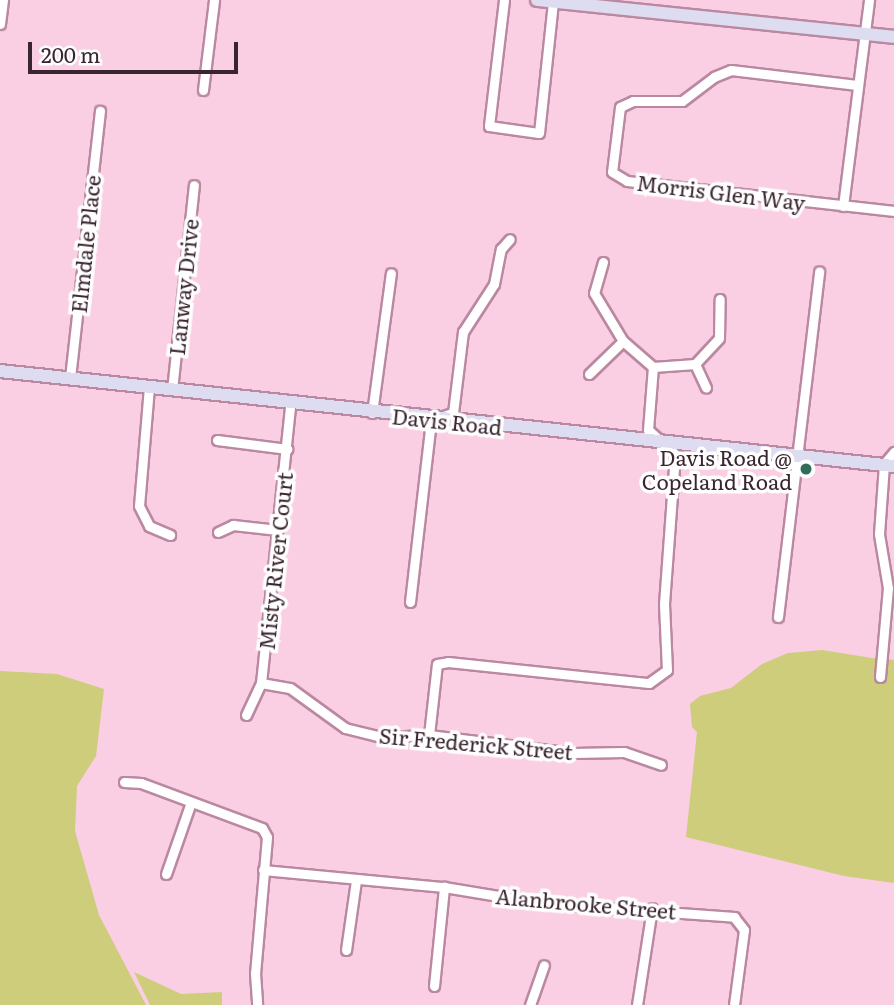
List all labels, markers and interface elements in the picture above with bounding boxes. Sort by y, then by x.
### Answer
scale bar [32,28,242,72]
text: 200 m [41,38,101,69]
street label: Morris Glen Way [635,169,807,215]
street label: Elmdale Place [65,174,105,314]
street label: Lanway Drive [163,218,203,356]
street label: Davis Road [391,403,503,439]
place label: Davis Road @ Copeland Road [642,444,792,494]
marker: Davis Road @ Copeland Road [798,461,814,477]
street label: Misty River Court [253,471,297,651]
street label: Sir Frederick Street [378,722,574,764]
street label: Alanbrooke Street [495,883,677,923]

